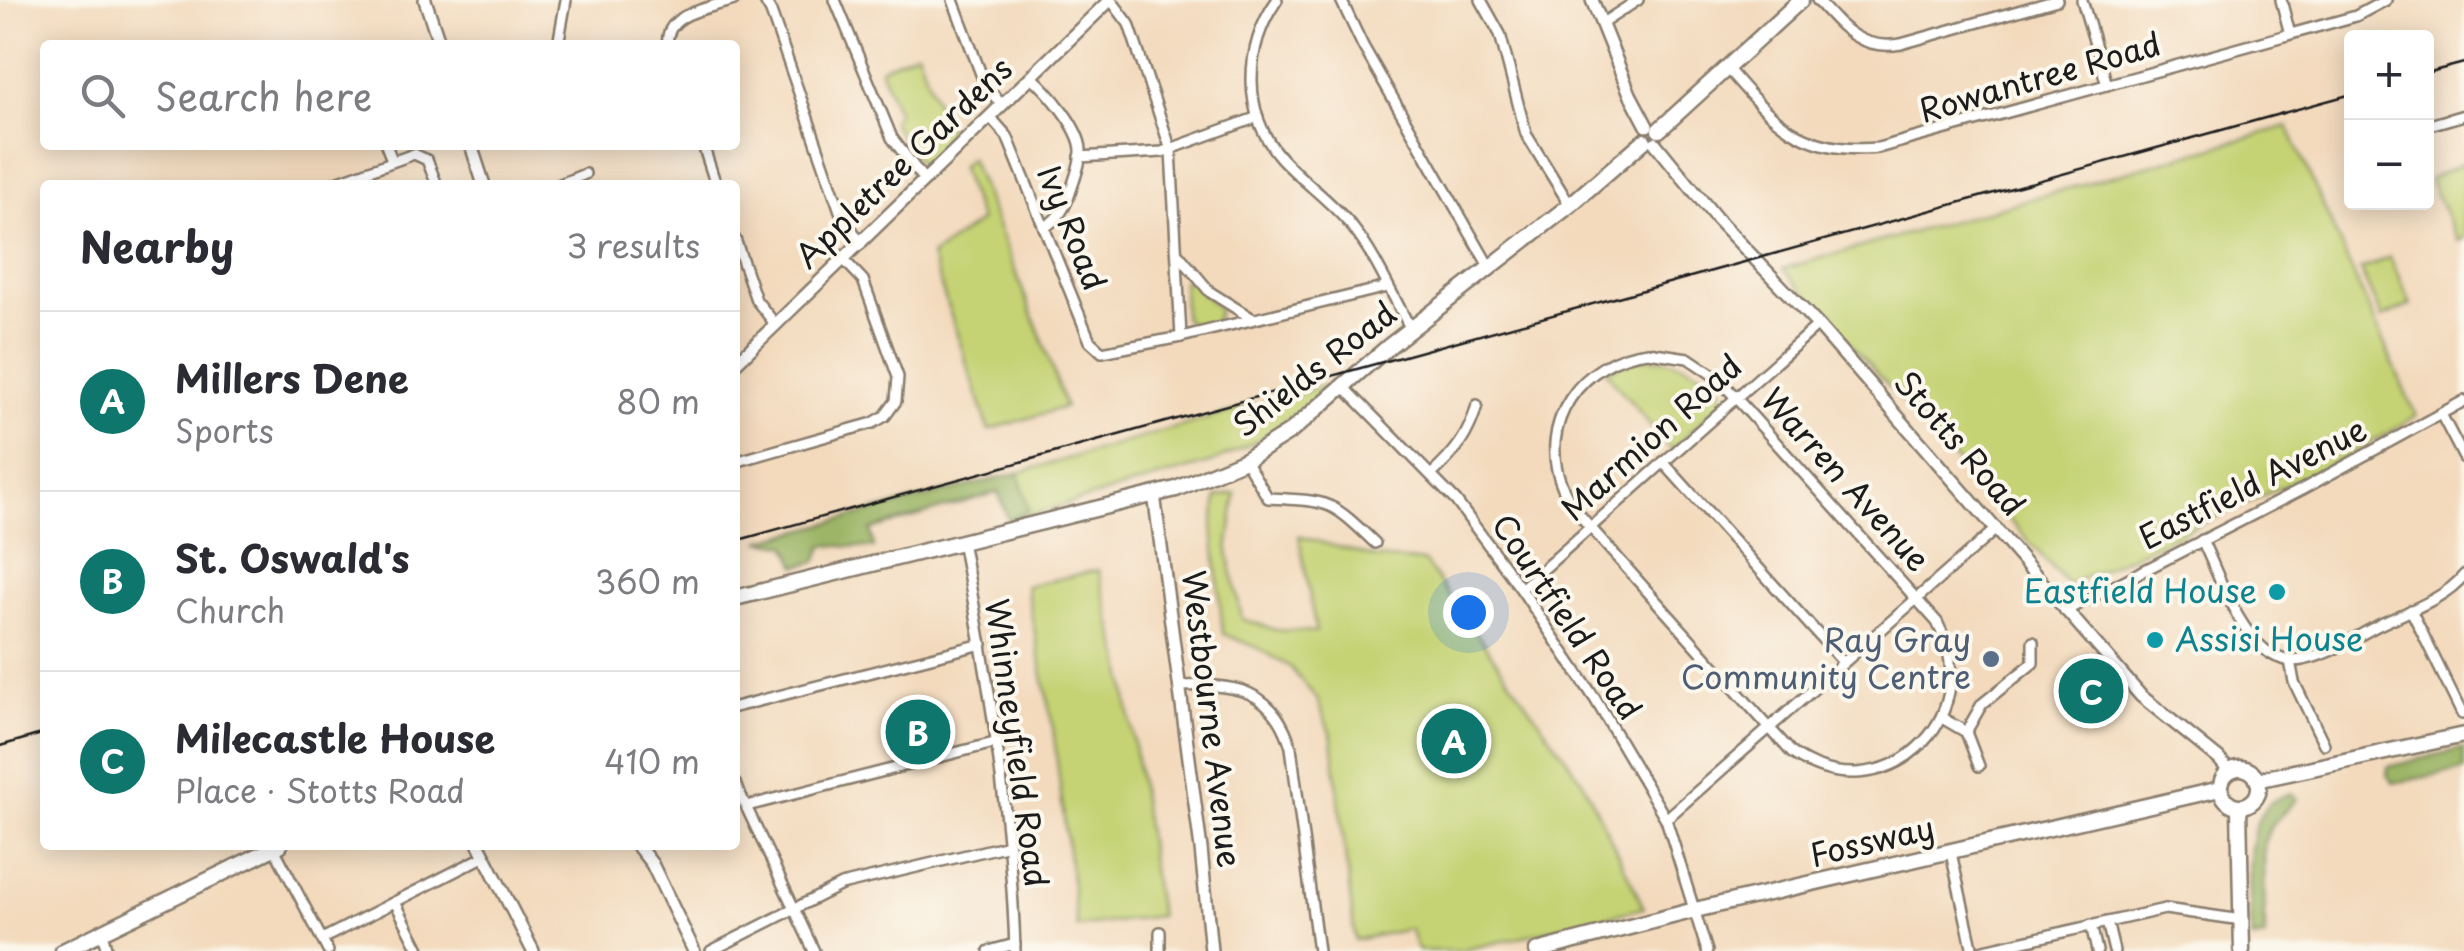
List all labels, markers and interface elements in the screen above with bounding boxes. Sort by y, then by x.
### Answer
street label: Rowantree Road [1913,19,2166,134]
map controls [2344,30,2434,210]
button: + [2344,30,2434,120]
search box [40,40,740,150]
street label: Appletree Gardens [783,45,1022,278]
text: Search here [155,67,372,124]
icon: search [75,68,130,123]
button: − [2344,120,2434,210]
street label: Ivy Road [1026,157,1120,297]
text: Nearby [80,214,234,277]
text: 3 results [566,221,700,269]
street label: Shields Road [1222,289,1406,448]
street label: Marmion Road [1550,342,1752,531]
text: Millers Dene [175,349,409,406]
street label: Stotts Road [1884,359,2037,526]
street label: Warren Avenue [1751,376,1942,581]
text: A [100,377,125,425]
text: 80 m [616,377,700,425]
street label: Eastfield Avenue [2130,404,2374,560]
text: Sports [175,406,274,454]
street label: Courtfield Road [1481,503,1654,728]
text: St. Oswald's [175,529,410,586]
text: B [102,557,123,605]
text: 360 m [595,557,700,605]
place label: Eastfield House [2024,566,2257,614]
street label: Westbourne Avenue [1171,567,1255,870]
marker: Eastfield House [2266,581,2288,603]
text: Church [175,586,285,634]
your location [1443,587,1494,638]
street label: Whinneyfield Road [974,595,1062,890]
place label: Assisi House [2175,614,2364,662]
place label: Ray Gray Community Centre [1681,615,1971,700]
marker: Assisi House [2144,629,2166,651]
marker: Ray Gray Community Centre [1980,648,2002,670]
pin: C [2058,654,2124,728]
pin: B [886,694,950,770]
pin: A [1422,704,1486,778]
text: Milecastle House [175,709,495,766]
text: C [100,737,125,785]
text: 410 m [604,737,700,785]
text: Place · Stotts Road [175,766,465,814]
street label: Fossway [1805,802,1938,878]

